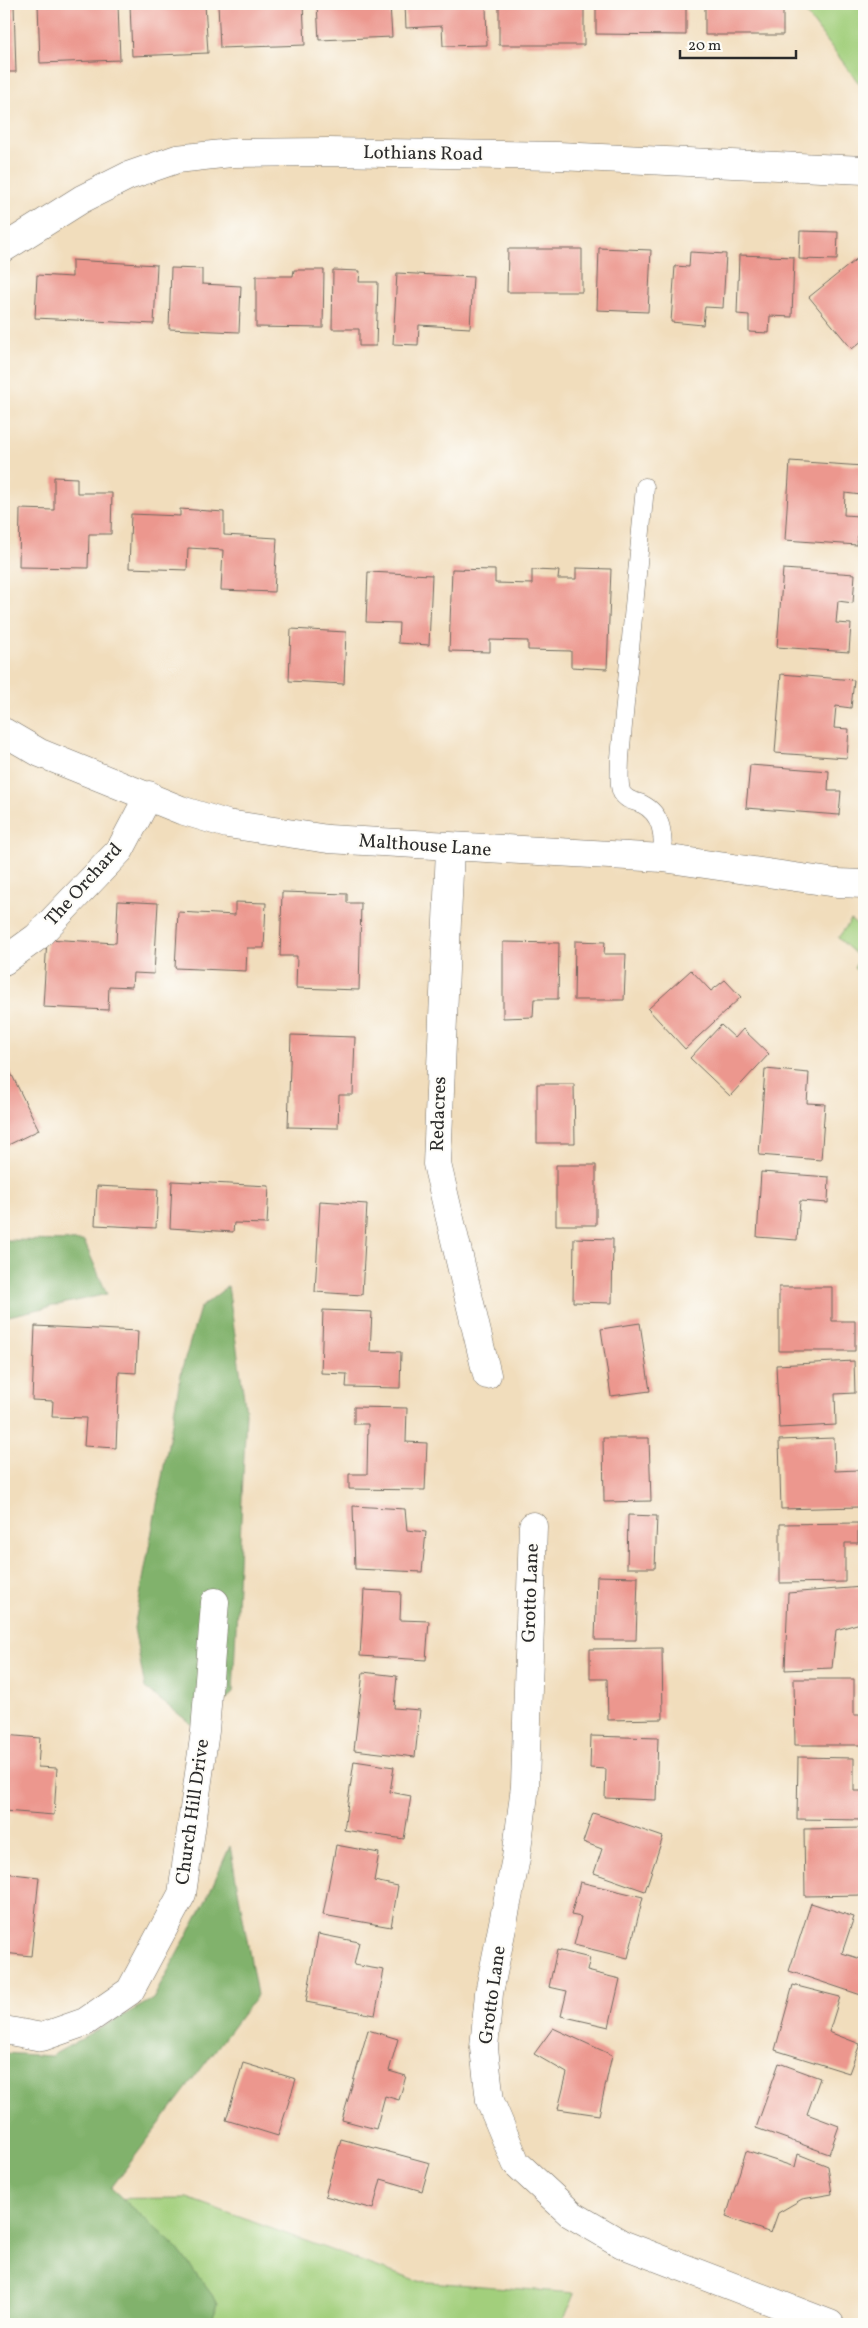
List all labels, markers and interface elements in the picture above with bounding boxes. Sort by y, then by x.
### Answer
scale bar [680,28,797,60]
text: 20 m [688,36,721,57]
street label: Lothians Road [363,140,483,168]
street label: Malthouse Lane [358,828,492,864]
street label: The Orchard [39,838,129,932]
street label: Redacres [425,1076,453,1152]
street label: Grotto Lane [516,1543,546,1643]
street label: Church Hill Drive [170,1737,216,1887]
street label: Grotto Lane [473,1944,513,2046]

